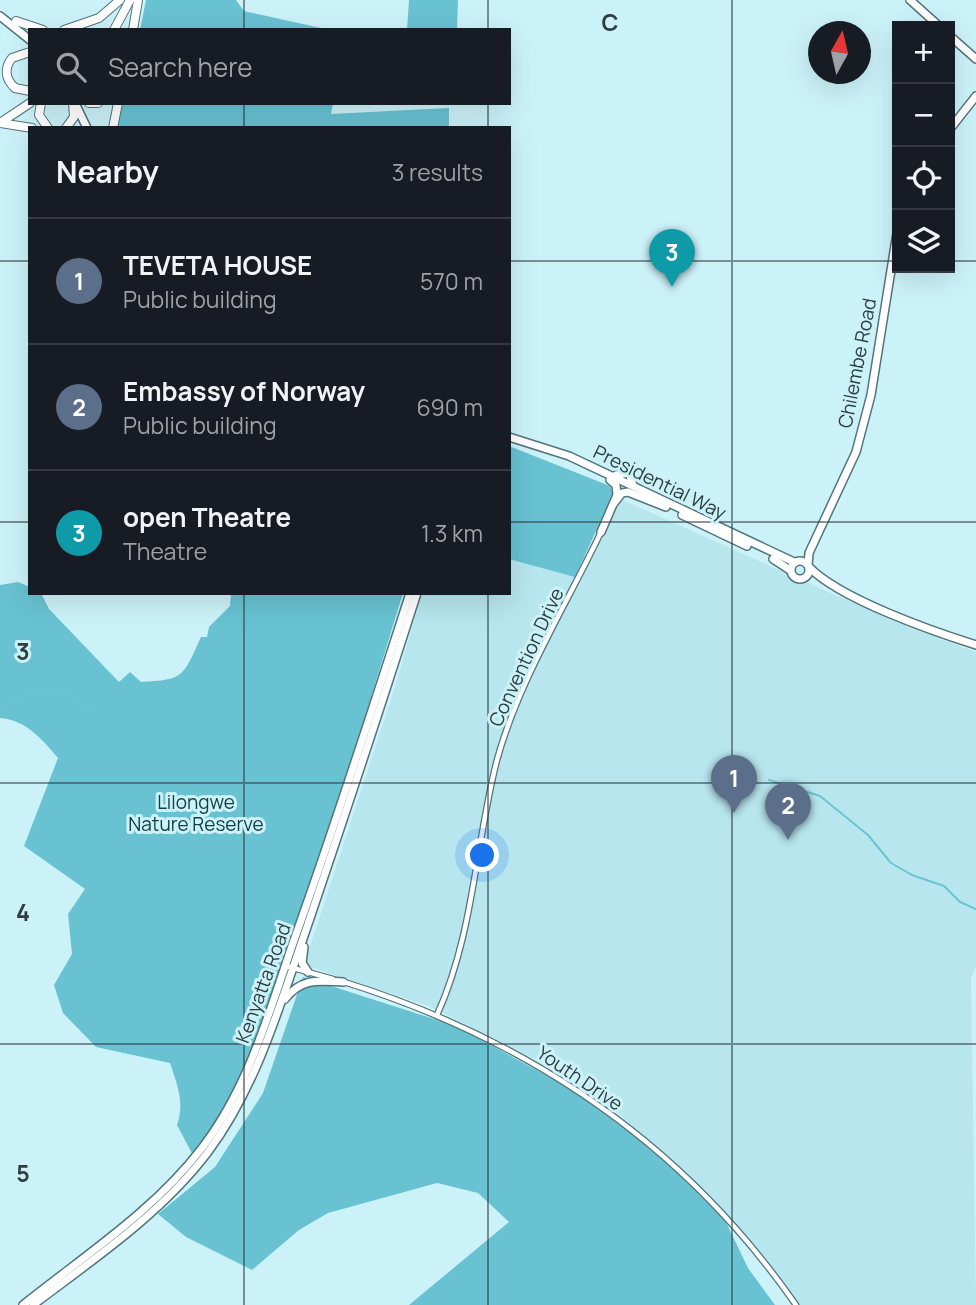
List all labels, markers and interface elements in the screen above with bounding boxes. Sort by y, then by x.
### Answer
text: C [602,6,619,38]
north arrow [808,21,871,84]
map controls [892,21,955,273]
button: + [892,21,955,84]
search box [28,28,511,105]
icon: search [52,48,90,86]
text: Search here [108,49,253,85]
button: − [892,84,955,147]
button: locate [892,147,955,210]
text: Nearby [56,151,159,192]
text: 3 results [392,156,483,188]
button: layers [892,210,955,273]
pin: 3 [649,229,695,287]
text: TEVETA HOUSE [123,247,312,283]
text: 1 [74,265,84,297]
text: 570 m [420,265,483,297]
text: Public building [123,283,277,315]
street label: Chilembe Road [832,296,882,430]
text: Embassy of Norway [123,373,365,409]
text: 2 [72,391,86,423]
text: 690 m [417,391,483,423]
text: Public building [123,409,277,441]
street label: Presidential Way [589,439,731,525]
text: open Theatre [123,499,291,535]
text: 3 [72,517,86,549]
text: 1.3 km [421,517,483,549]
text: Theatre [123,535,207,567]
street label: Convention Drive [482,583,570,731]
text: 3 [16,635,30,667]
pin: 1 [711,755,757,813]
pin: 2 [765,782,811,840]
park label: Lilongwe Nature Reserve [128,789,264,837]
your location [465,838,499,872]
text: 4 [16,896,30,928]
street label: Kenyatta Road [229,919,297,1047]
street label: Youth Drive [532,1040,628,1116]
text: 5 [16,1157,30,1189]

